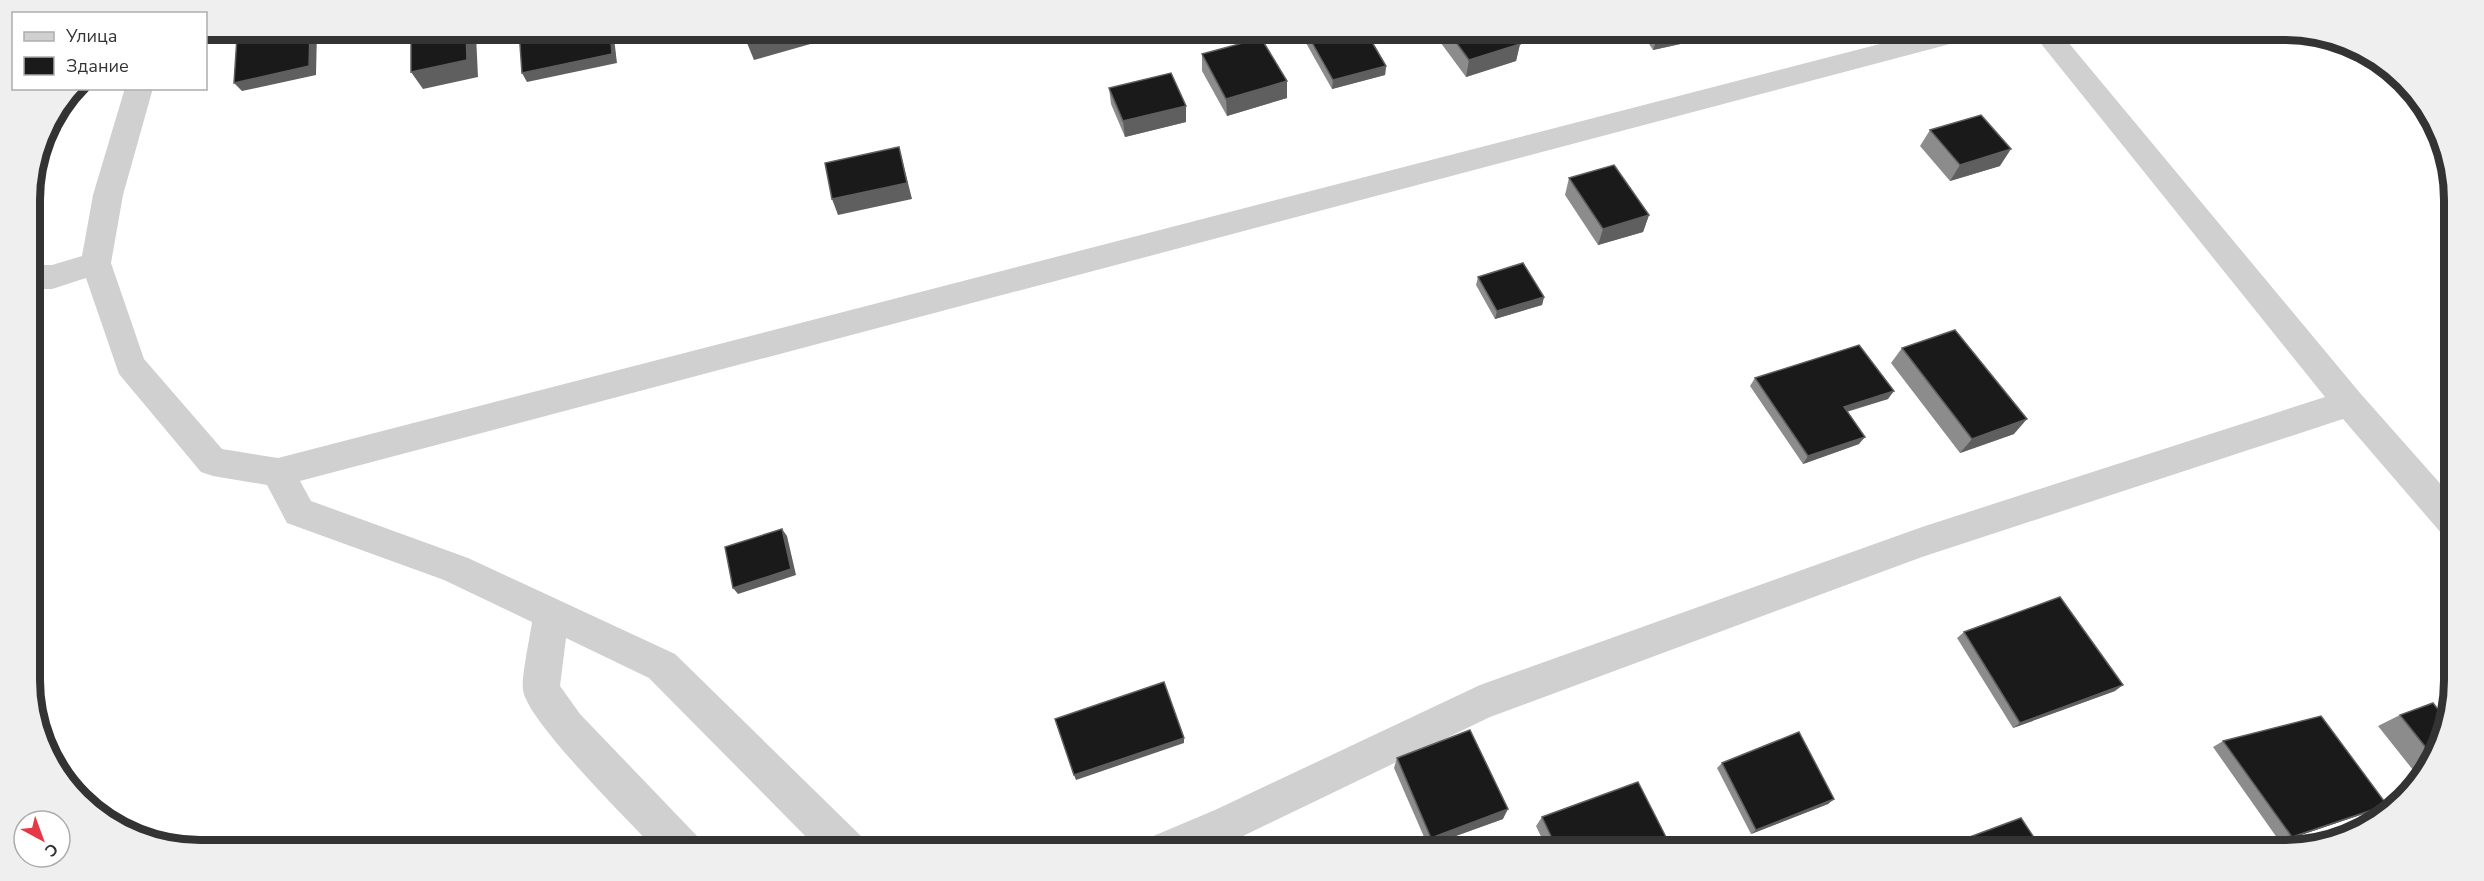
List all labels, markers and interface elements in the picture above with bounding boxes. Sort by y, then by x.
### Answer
legend [12,12,207,90]
text: Улица [65,24,117,48]
text: Здание [66,54,129,78]
north arrow [12,809,72,869]
text: С [40,838,63,862]

